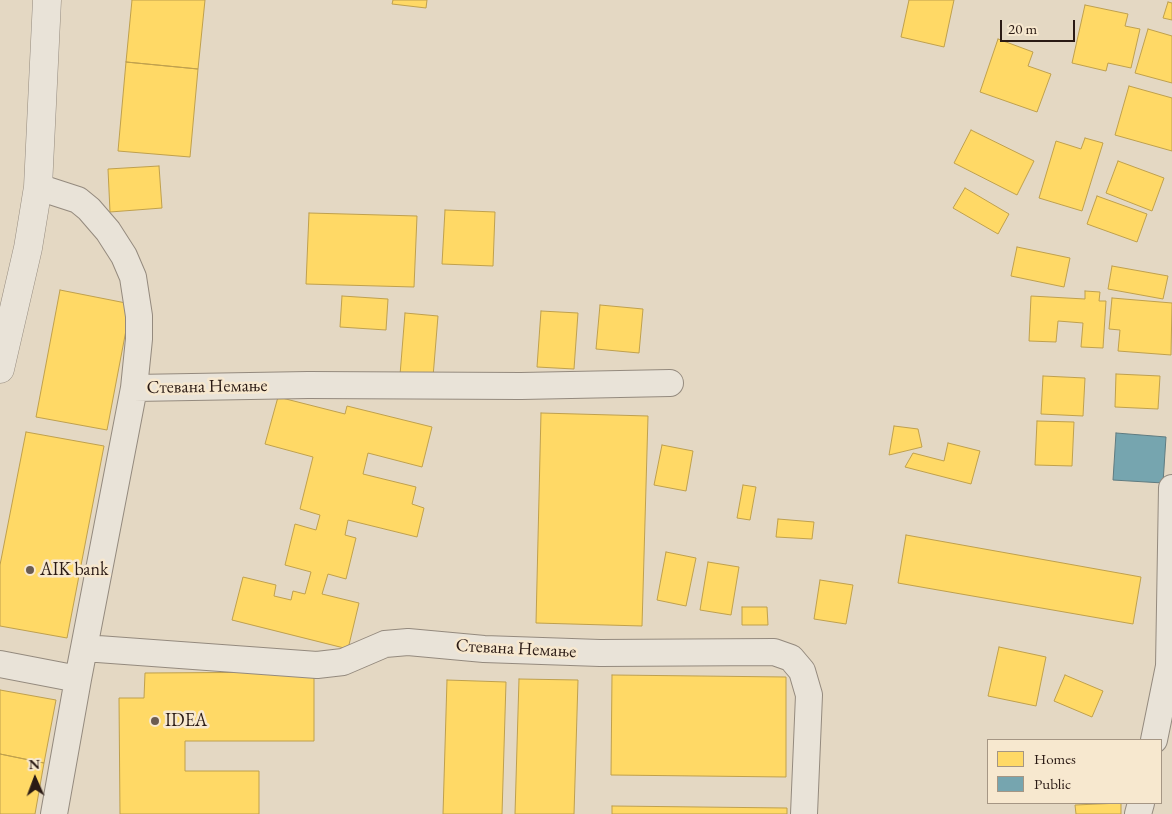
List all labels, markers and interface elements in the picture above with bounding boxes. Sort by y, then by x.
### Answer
scale bar [1002,10,1077,42]
text: 20 m [1008,19,1037,38]
street label: Стевана Немање [146,375,268,399]
place label: AIK bank [40,559,108,581]
marker: AIK bank [24,564,36,576]
street label: Стевана Немање [455,635,577,663]
place label: IDEA [165,710,207,732]
marker: IDEA [149,715,161,727]
legend [987,739,1162,804]
text: Homes [1034,749,1076,768]
north arrow [10,754,60,804]
text: N [28,755,40,773]
text: Public [1034,774,1071,793]

